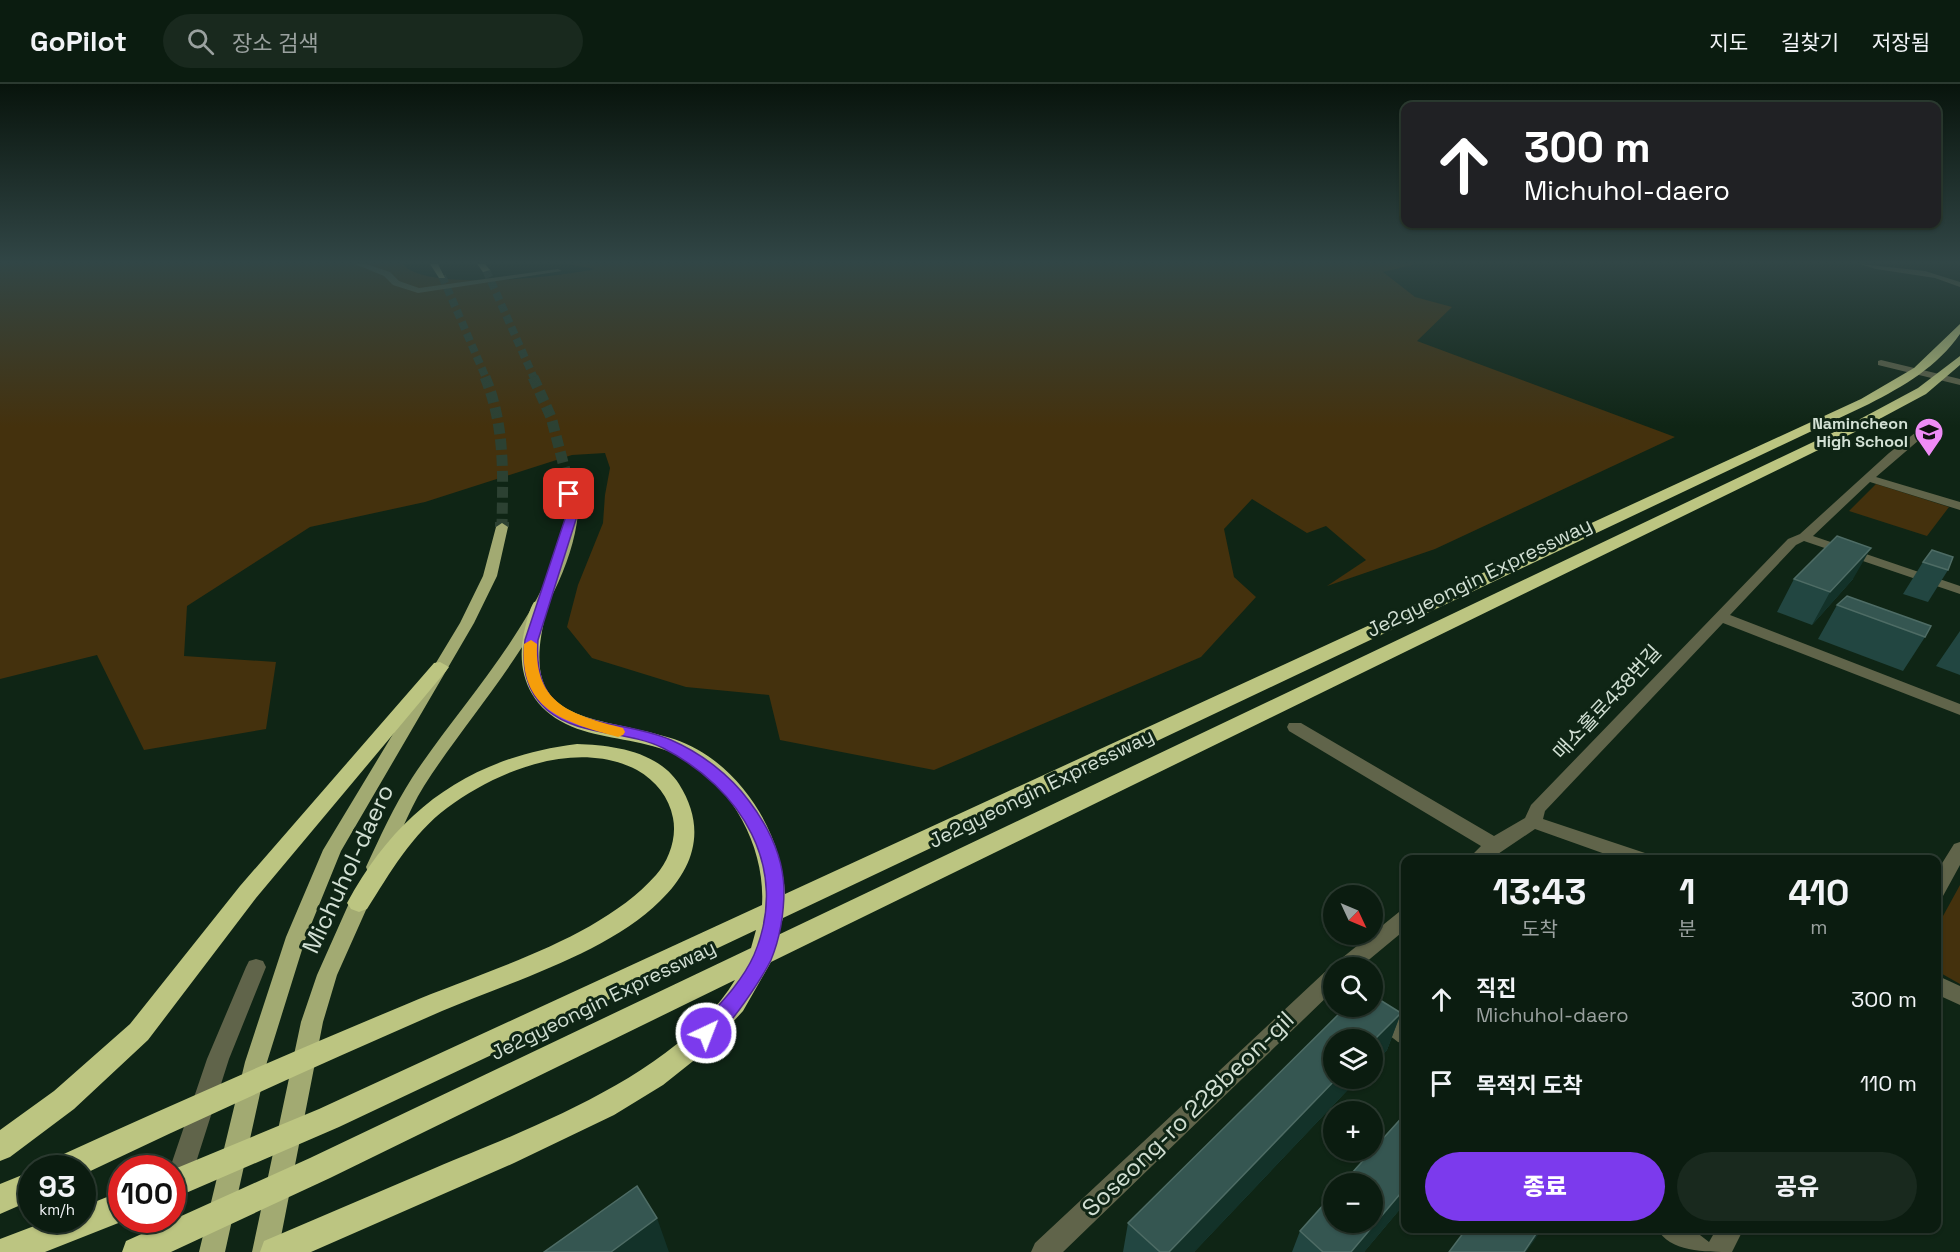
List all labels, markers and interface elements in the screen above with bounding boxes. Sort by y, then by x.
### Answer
search box [163,14,583,68]
text: GoPilot [30,23,127,59]
icon: search [184,25,217,58]
text: 장소 검색 [232,29,319,57]
text: 지도 [1709,29,1748,56]
text: 길찾기 [1781,29,1839,56]
text: 저장됨 [1872,29,1930,56]
text: 300 m [1524,121,1651,174]
icon: ahead [1425,126,1503,204]
text: Michuhol-daero [1524,173,1730,208]
place label: Namincheon High School [1812,413,1908,452]
school or university icon: Namincheon High School [1913,416,1945,458]
pin [543,468,594,519]
icon: arrive [552,477,585,510]
street label: Je2gyeongin Expressway [1362,511,1596,643]
street label: 매소홀로438번길 [1547,639,1667,765]
street label: Je2gyeongin Expressway [924,722,1158,854]
street label: Michuhol-daero [295,779,400,958]
text: 13:43 [1493,869,1586,915]
text: 1 [1679,869,1695,915]
text: 410 [1788,870,1849,916]
north arrow [1323,885,1383,945]
map controls [1323,885,1383,1233]
text: m [1810,914,1827,940]
text: 도착 [1521,916,1558,942]
text: 분 [1678,916,1696,942]
street label: Je2gyeongin Expressway [486,934,720,1066]
button: search [1323,957,1383,1017]
text: 직진 [1476,974,1516,1002]
icon: ahead [1425,983,1458,1016]
text: 300 m [1851,985,1917,1013]
position arrow [674,1001,738,1065]
text: Michuhol-daero [1476,1002,1629,1028]
street label: Soseong-ro 228beon-gil [1075,1004,1300,1223]
button: layers [1323,1029,1383,1089]
icon: arrive [1425,1067,1458,1100]
text: 110 m [1860,1069,1917,1097]
text: 목적지 도착 [1476,1071,1583,1099]
button: + [1323,1101,1383,1161]
button: 종료 [1425,1152,1665,1221]
button: 공유 [1677,1152,1917,1221]
speed limit sign: 100 [108,1155,186,1233]
text: 93 [39,1167,75,1206]
button: − [1323,1173,1383,1233]
text: km/h [39,1200,75,1219]

